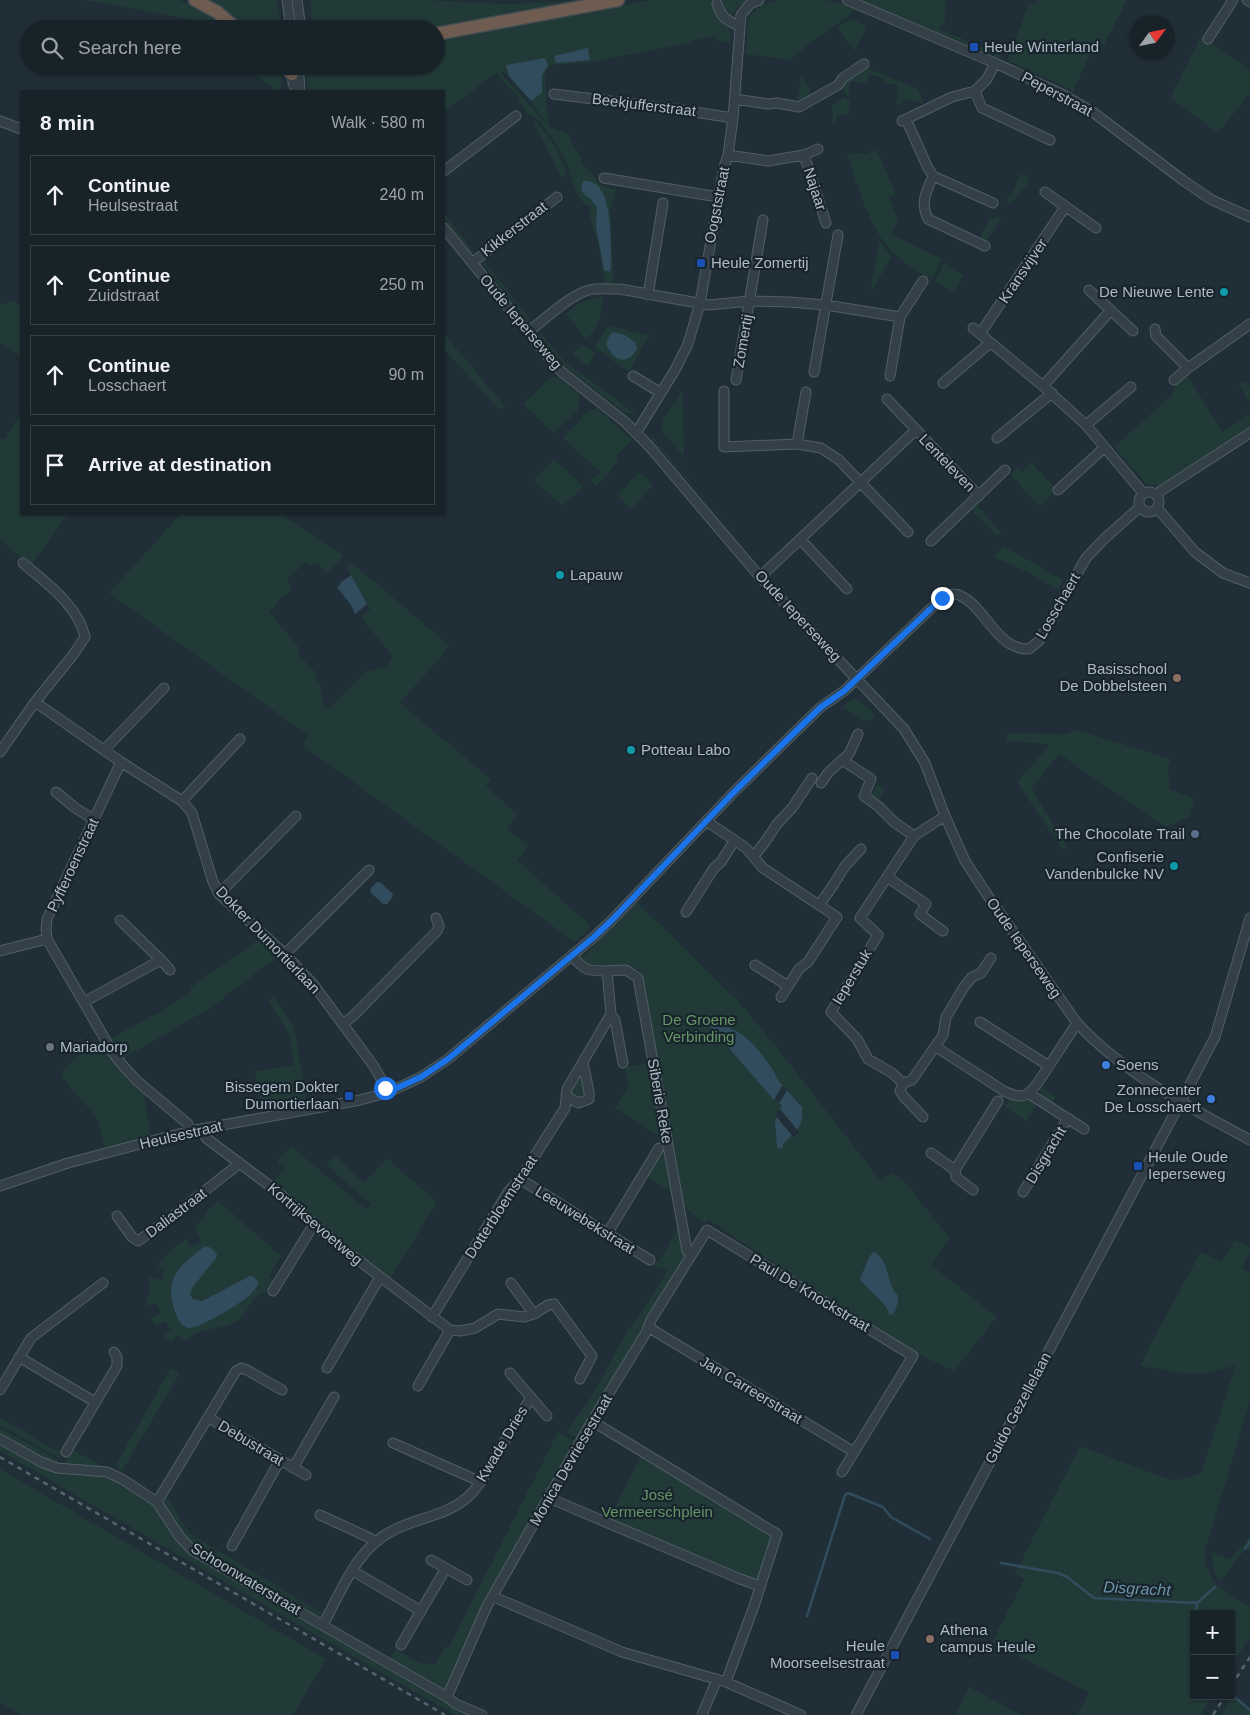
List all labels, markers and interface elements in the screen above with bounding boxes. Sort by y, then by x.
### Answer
north arrow [1130,15,1175,60]
search box [20,20,445,75]
icon: search [38,34,66,62]
text: Search here [78,37,182,58]
place label: Heule Winterland [984,38,1099,55]
marker: Heule Winterland [968,41,980,53]
street label: Peperstraat [1019,68,1096,120]
street label: Beekjufferstraat [591,90,698,119]
text: 8 min [40,111,95,134]
text: Walk · 580 m [331,114,425,131]
street label: Oogststraat [701,164,732,245]
street label: Najaar [801,165,830,212]
text: Continue [88,175,170,196]
icon: ahead [41,181,69,209]
text: 240 m [380,186,424,203]
text: Heulsestraat [88,197,178,214]
street label: Kikkerstraat [477,197,551,260]
street label: Kransvijver [995,235,1050,306]
place label: Heule Zomertij [711,254,809,271]
marker: Heule Zomertij [695,257,707,269]
text: Continue [88,265,170,286]
icon: ahead [41,271,69,299]
street label: Oude Ieperseweg [477,271,566,373]
text: 250 m [380,276,424,293]
place label: De Nieuwe Lente [1099,283,1214,300]
marker: De Nieuwe Lente [1218,286,1230,298]
text: Zuidstraat [88,287,159,304]
street label: Zomertij [729,313,756,369]
text: Continue [88,355,170,376]
icon: ahead [41,361,69,389]
text: 90 m [388,366,424,383]
text: Losschaert [88,377,166,394]
street label: Lenteleven [916,430,979,495]
icon: arrive [41,451,69,479]
text: Arrive at destination [88,454,272,475]
place label: Lapauw [570,566,623,583]
street label: Oude Ieperseweg [752,567,845,665]
marker: Lapauw [554,569,566,581]
street label: Losschaert [1032,569,1084,642]
route end [931,587,954,610]
place label: Basisschool De Dobbelsteen [1059,660,1167,694]
marker: Basisschool De Dobbelsteen [1171,672,1183,684]
place label: Potteau Labo [641,741,730,758]
marker: Potteau Labo [625,744,637,756]
street label: Pyfferoenstraat [43,814,102,914]
place label: The Chocolate Trail [1055,825,1185,842]
marker: The Chocolate Trail [1189,828,1201,840]
place label: Confiserie Vandenbulcke NV [1045,848,1164,882]
marker: Confiserie Vandenbulcke NV [1168,860,1180,872]
street label: Dokter Dumortierlaan [213,882,324,997]
street label: Oude Ieperseweg [983,894,1065,1001]
street label: Ieperstuk [828,945,875,1008]
park label: De Groene Verbinding [662,1011,736,1045]
place label: Mariadorp [60,1038,128,1055]
marker: Mariadorp [44,1041,56,1053]
place label: Soens [1116,1056,1159,1073]
street label: Siberie Reke [645,1057,676,1145]
marker: Soens [1100,1059,1112,1071]
route start [374,1077,397,1100]
place label: Bissegem Dokter Dumortierlaan [225,1078,339,1112]
place label: Zonnecenter De Losschaert [1104,1081,1202,1115]
marker: Bissegem Dokter Dumortierlaan [343,1090,355,1102]
marker: Zonnecenter De Losschaert [1205,1093,1217,1105]
street label: Heulsestraat [138,1117,225,1152]
street label: Disgracht [1022,1123,1070,1186]
place label: Heule Oude Ieperseweg [1148,1148,1228,1182]
street label: Dotterbloemstraat [461,1151,541,1261]
marker: Heule Oude Ieperseweg [1132,1160,1144,1172]
street label: Kortrijksevoetweg [265,1179,366,1268]
street label: Leeuwebekstraat [532,1182,639,1257]
street label: Daliastraat [142,1184,210,1241]
street label: Paul De Knockstraat [747,1250,874,1335]
street label: Guido Gezellelaan [981,1349,1054,1466]
street label: Jan Carreerstraat [697,1352,806,1427]
street label: Monica Devriesestraat [526,1390,616,1529]
street label: Kwade Dries [472,1403,531,1485]
street label: Debustraat [215,1416,288,1469]
park label: José Vermeerschplein [601,1486,713,1520]
street label: Schoonwaterstraat [188,1539,305,1618]
water label: Disgracht [1103,1578,1172,1599]
map controls [1190,1610,1235,1700]
button: + [1190,1610,1235,1655]
place label: Athena campus Heule [940,1621,1036,1655]
marker: Athena campus Heule [924,1633,936,1645]
place label: Heule Moorseelsestraat [770,1637,886,1671]
marker: Heule Moorseelsestraat [889,1649,901,1661]
button: − [1190,1655,1235,1700]

